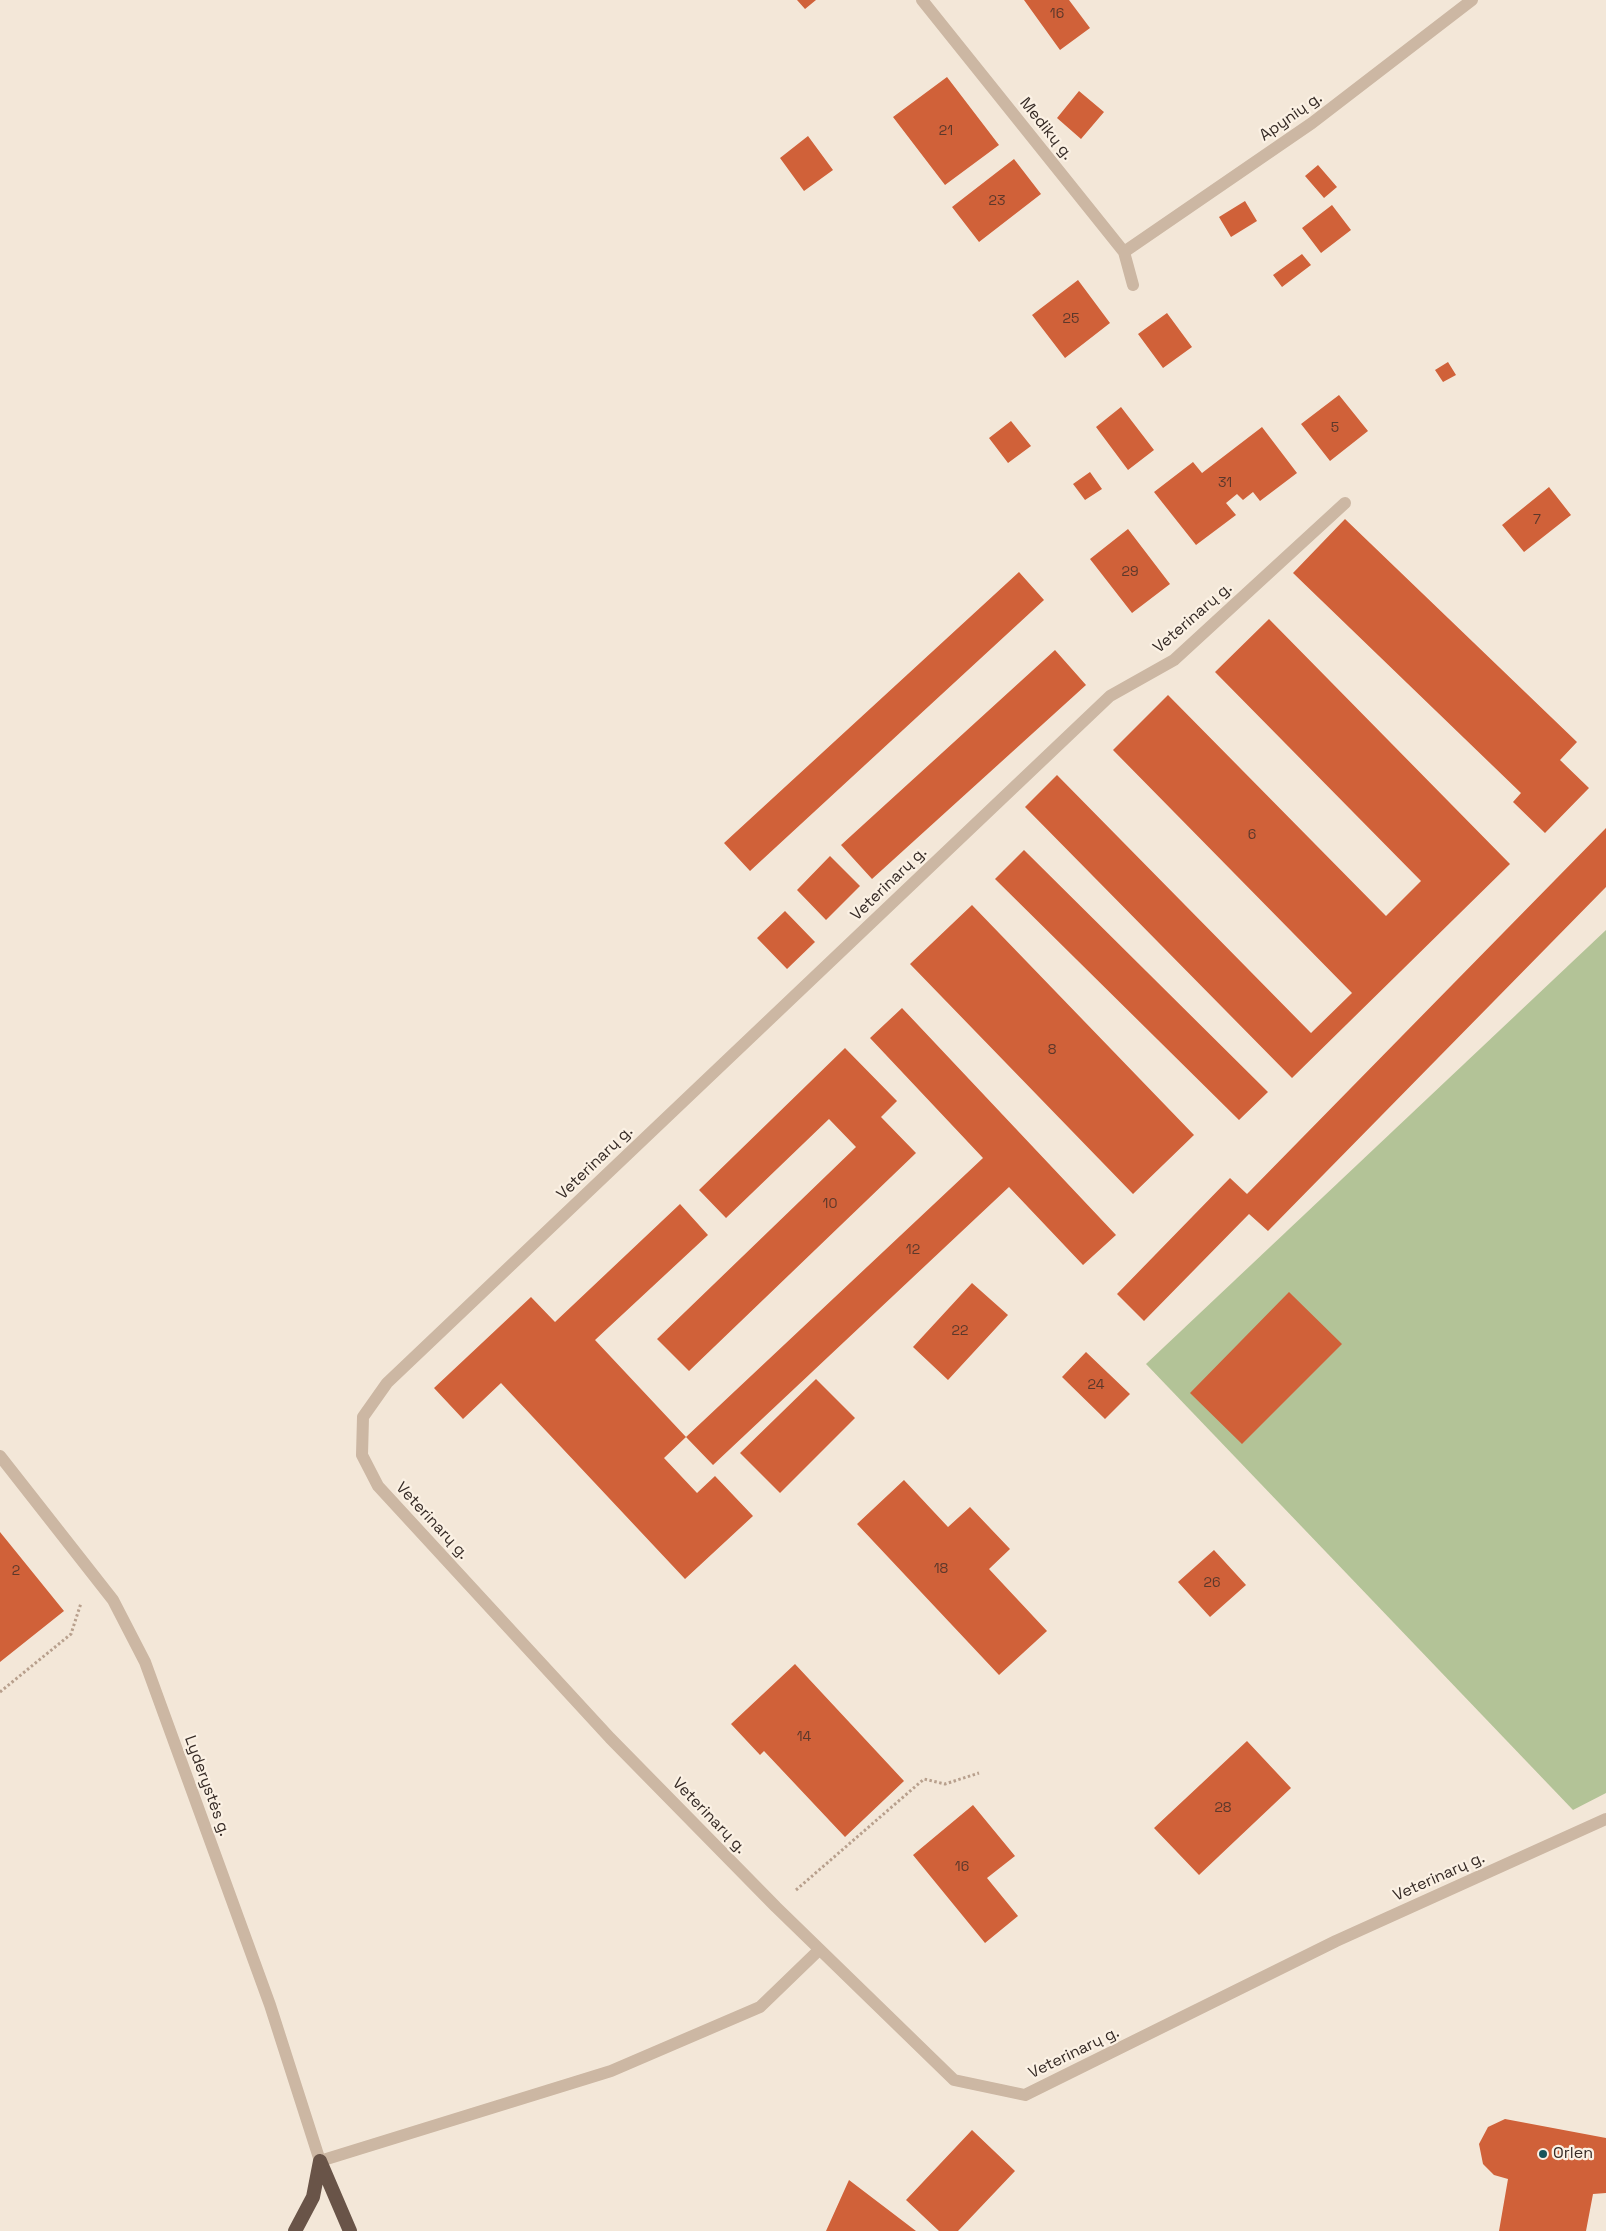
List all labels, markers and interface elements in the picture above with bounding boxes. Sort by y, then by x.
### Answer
house number: 16 [1050,6,1064,22]
street label: Apynių g. [1256,88,1326,146]
street label: Medikų g. [1015,94,1077,164]
house number: 21 [939,123,953,139]
house number: 23 [989,193,1005,209]
house number: 25 [1063,311,1079,327]
house number: 5 [1331,420,1339,436]
house number: 31 [1218,475,1232,491]
house number: 7 [1533,512,1541,528]
house number: 29 [1122,564,1138,580]
street label: Veterinarų g. [1150,579,1236,657]
house number: 6 [1248,827,1256,843]
street label: Veterinarų g. [847,843,931,925]
house number: 8 [1048,1042,1056,1058]
street label: Veterinarų g. [553,1122,637,1204]
house number: 10 [823,1196,837,1212]
house number: 12 [906,1242,920,1258]
house number: 22 [952,1323,968,1339]
house number: 24 [1088,1377,1104,1393]
street label: Veterinarų g. [391,1479,473,1563]
house number: 18 [934,1561,948,1577]
house number: 2 [12,1563,20,1579]
house number: 26 [1203,1575,1221,1591]
house number: 14 [797,1729,811,1745]
street label: Lyderystės g. [180,1733,234,1839]
street label: Veterinarų g. [668,1774,750,1858]
house number: 28 [1214,1800,1232,1816]
street label: Veterinarų g. [1390,1848,1488,1906]
house number: 16 [955,1859,969,1875]
street label: Veterinarų g. [1026,2023,1122,2083]
place label: Orlen [1553,2144,1593,2164]
marker: Orlen [1537,2148,1549,2160]

